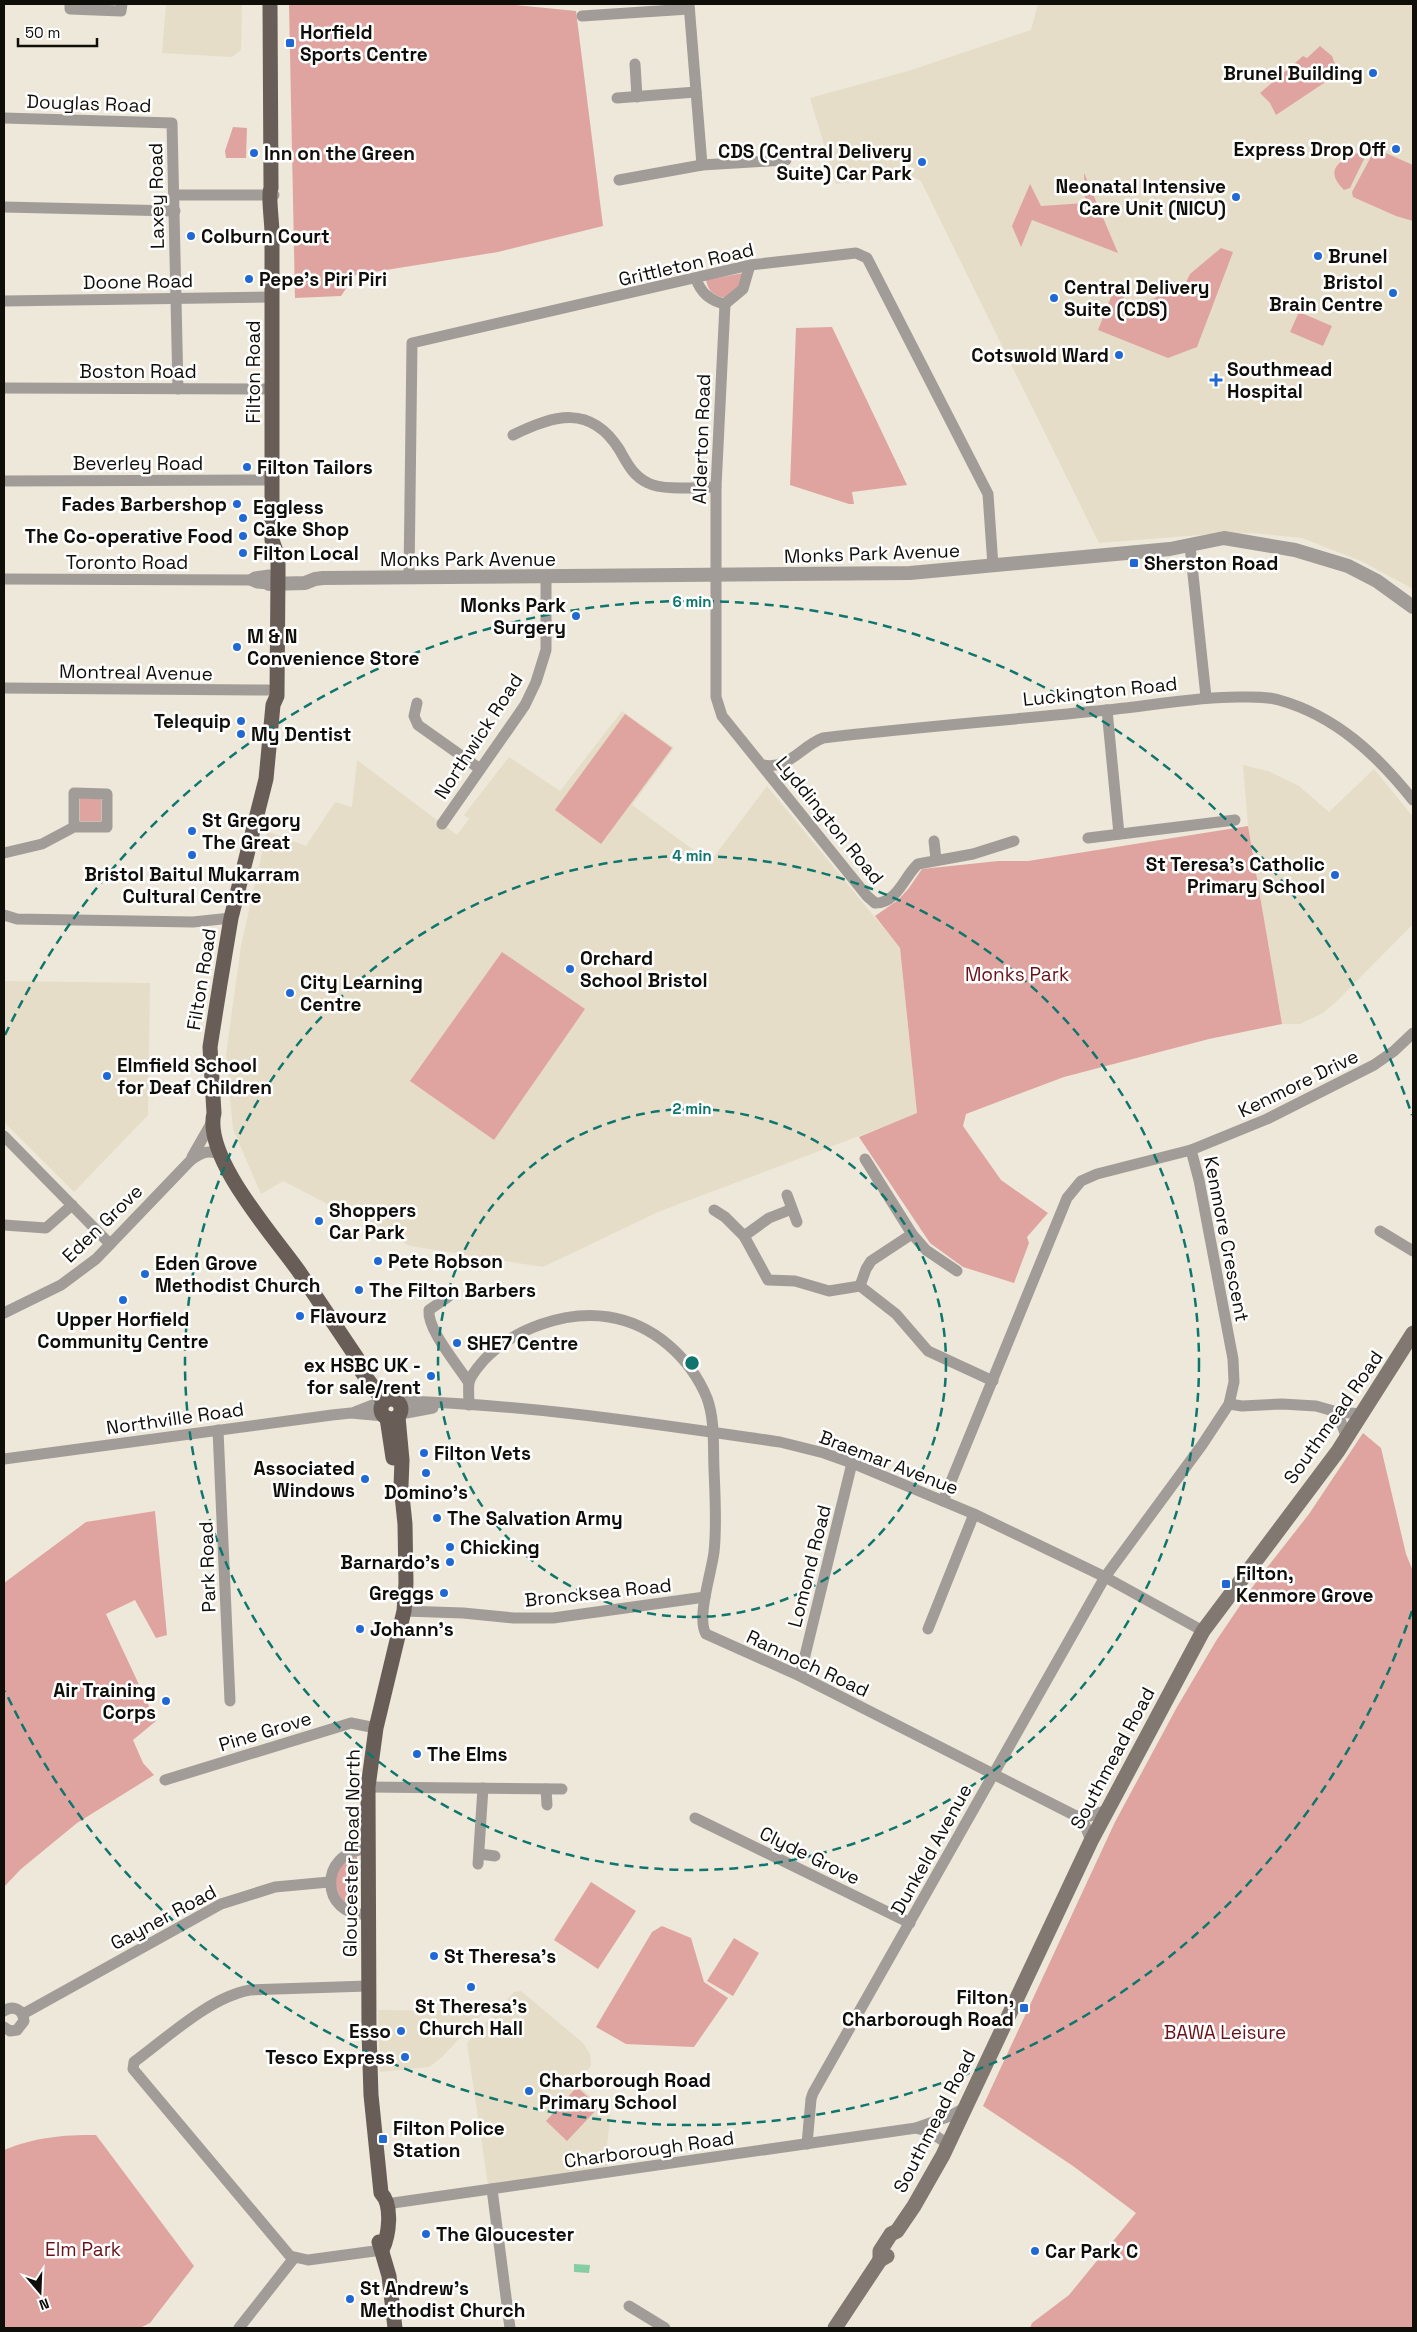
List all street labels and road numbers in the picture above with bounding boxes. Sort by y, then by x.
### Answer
street label: Douglas Road [26,89,152,118]
street label: Laxey Road [143,143,170,249]
street label: Grittleton Road [616,237,756,292]
street label: Doone Road [83,268,193,295]
street label: Filton Road [241,321,266,423]
street label: Boston Road [79,359,197,384]
street label: Alderton Road [687,373,716,505]
street label: Beverley Road [73,451,203,476]
street label: Monks Park Avenue [784,538,960,569]
street label: Monks Park Avenue [380,547,556,572]
street label: Toronto Road [66,550,188,575]
street label: Montreal Avenue [59,659,213,686]
street label: Northwick Road [429,669,528,804]
street label: Luckington Road [1022,671,1179,712]
street label: Lyddington Road [770,751,889,890]
street label: Filton Road [181,926,222,1032]
street label: Kenmore Drive [1234,1044,1362,1123]
street label: Kenmore Crescent [1198,1154,1255,1324]
street label: Eden Grove [57,1179,148,1268]
street label: Southmead Road [1278,1346,1389,1489]
street label: Northville Road [105,1396,245,1441]
street label: Braemar Avenue [815,1424,962,1501]
street label: Lomond Road [782,1502,837,1630]
street label: Park Road [193,1521,222,1613]
street label: Broncksea Road [523,1572,673,1613]
street label: Rannoch Road [742,1624,873,1703]
street label: Southmead Road [1064,1683,1160,1834]
street label: Pine Grove [216,1706,315,1757]
street label: Gloucester Road North [337,1749,366,1957]
street label: Dunkeld Avenue [885,1780,978,1919]
street label: Clyde Grove [755,1820,864,1891]
street label: Gayner Road [106,1879,221,1956]
street label: Southmead Road [888,2045,981,2197]
street label: Charborough Road [562,2125,736,2174]

